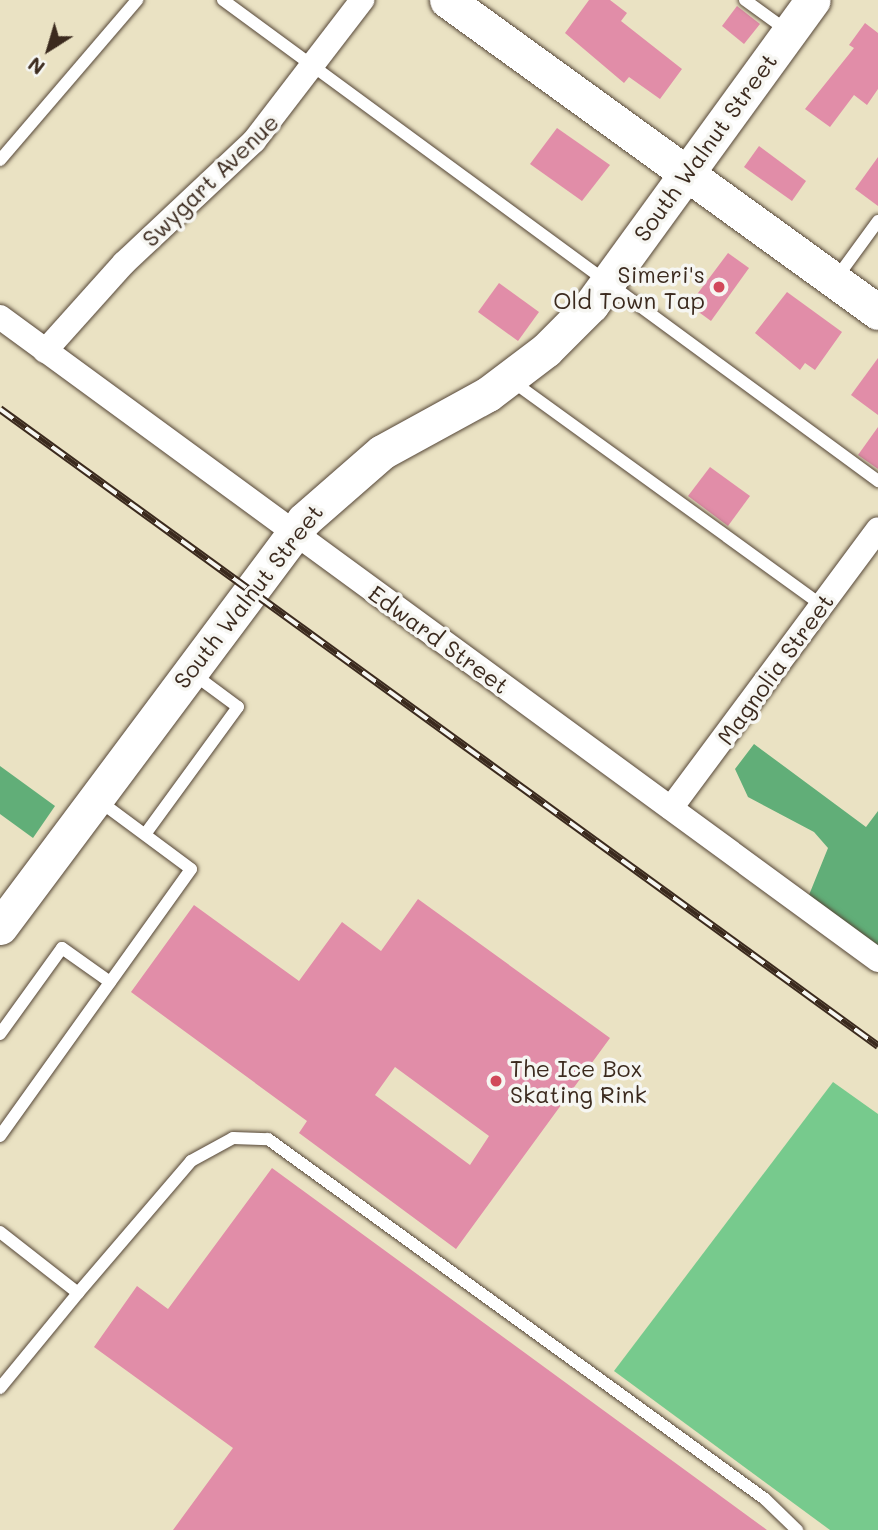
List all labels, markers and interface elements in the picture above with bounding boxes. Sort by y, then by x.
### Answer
north arrow [14,14,84,84]
street label: South Walnut Street [627,47,783,247]
text: N [23,52,49,80]
street label: Swygart Avenue [136,108,284,252]
place label: Simeri's Old Town Tap [553,260,705,314]
marker: Simeri's Old Town Tap [711,279,727,295]
street label: South Walnut Street [168,498,328,694]
street label: Edward Street [363,579,515,699]
street label: Magnolia Street [711,588,839,750]
place label: The Ice Box Skating Rink [510,1054,647,1108]
marker: The Ice Box Skating Rink [488,1073,504,1089]

